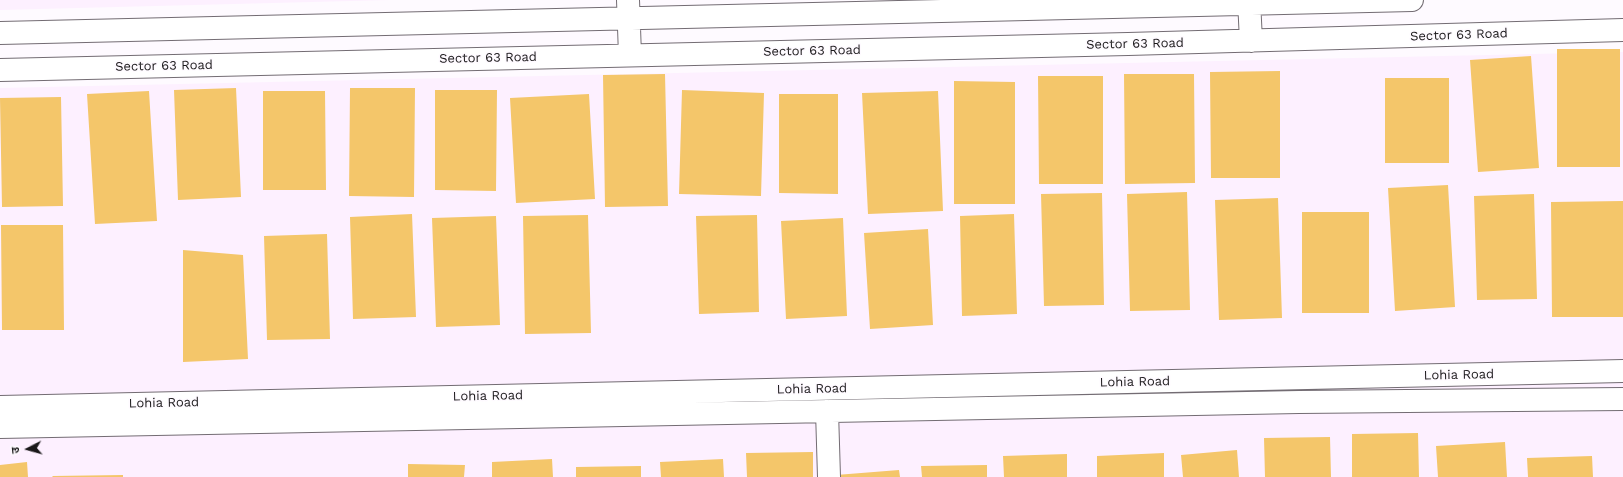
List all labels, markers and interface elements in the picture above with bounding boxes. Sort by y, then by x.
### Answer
street label: Sector 63 Road [1410,25,1508,45]
street label: Sector 63 Road [1086,35,1184,53]
street label: Sector 63 Road [763,42,861,60]
street label: Sector 63 Road [439,49,537,67]
street label: Sector 63 Road [115,57,213,75]
street label: Lohia Road [1424,367,1494,383]
street label: Lohia Road [1100,374,1170,390]
street label: Lohia Road [777,381,847,397]
street label: Lohia Road [453,388,523,404]
street label: Lohia Road [129,395,199,411]
north arrow [8,429,48,469]
text: उ [9,446,22,454]

